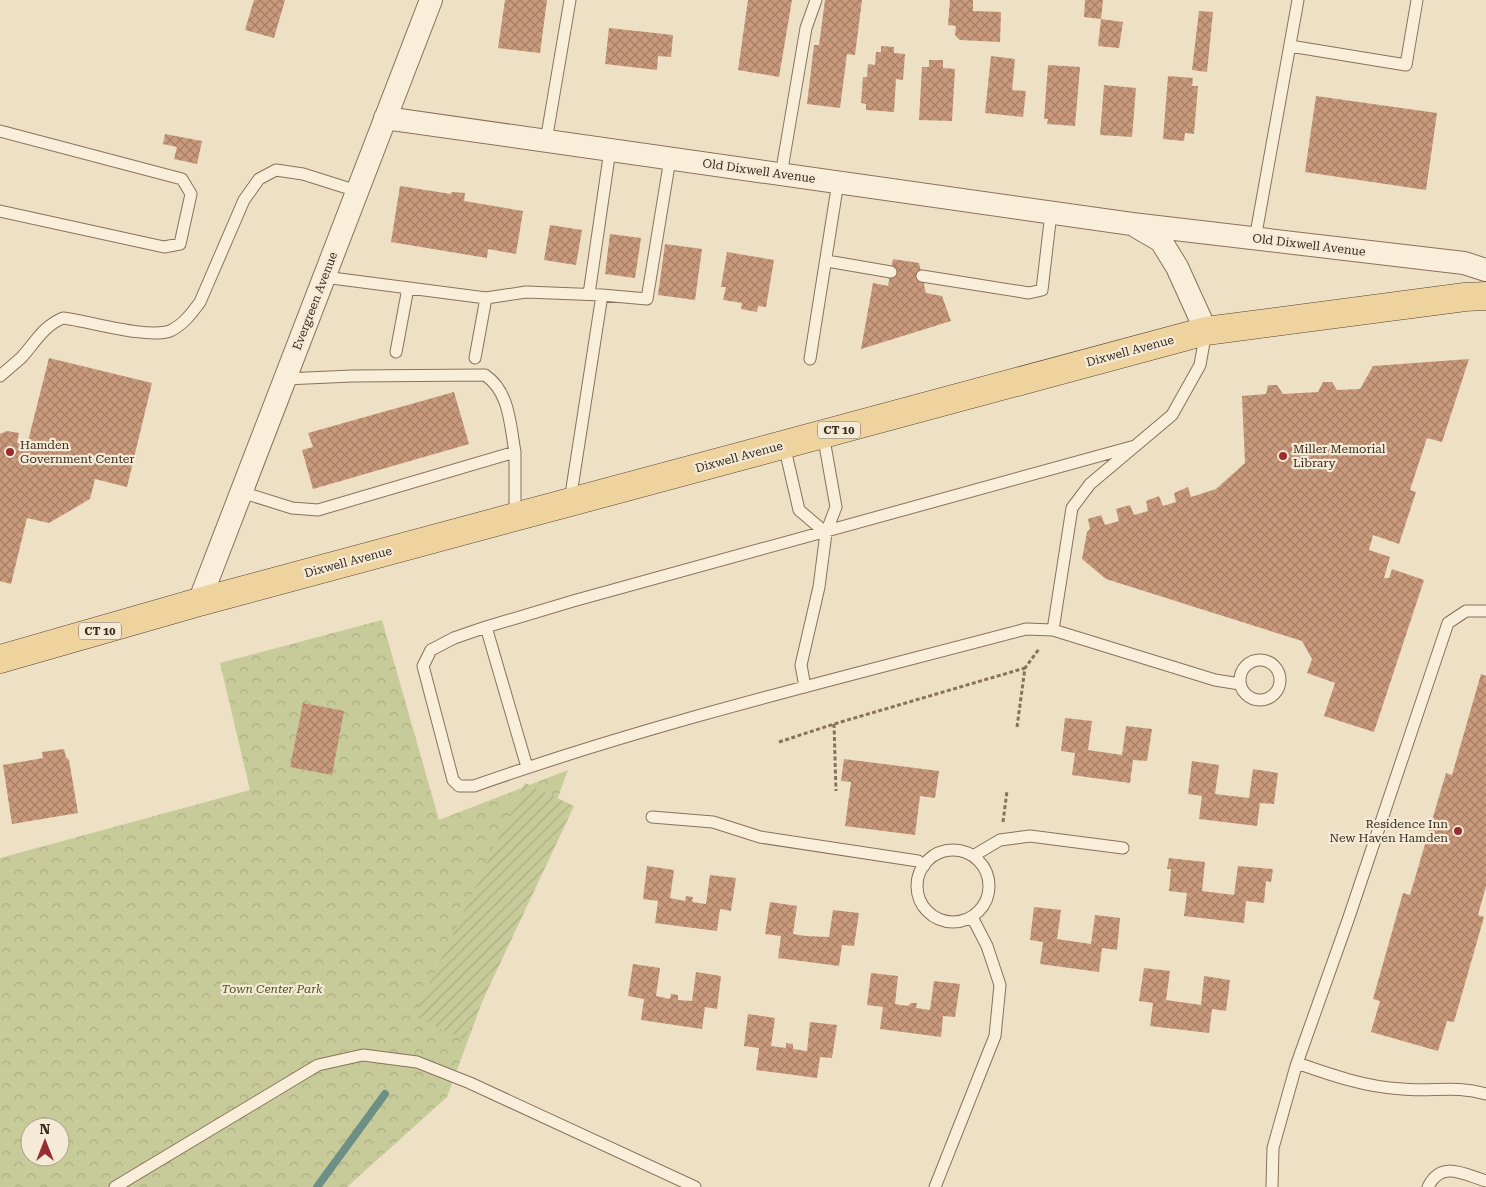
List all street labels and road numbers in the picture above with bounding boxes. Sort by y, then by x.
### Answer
street label: Old Dixwell Avenue [702,156,817,186]
street label: Old Dixwell Avenue [1252,231,1367,259]
street label: Evergreen Avenue [290,249,340,352]
street label: Dixwell Avenue [1085,332,1176,369]
road number: CT 10 [818,422,860,438]
street label: Dixwell Avenue [694,438,785,475]
street label: Dixwell Avenue [303,543,394,580]
road number: CT 10 [79,622,121,640]

